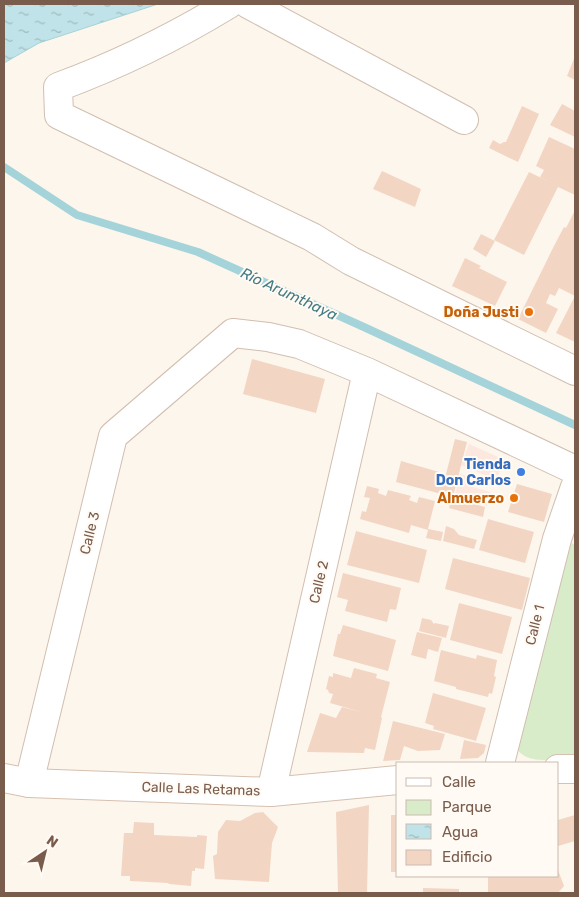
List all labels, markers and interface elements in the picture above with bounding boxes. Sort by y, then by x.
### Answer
water label: Río Arumthaya [238,264,340,324]
place label: Doña Justi [444,304,519,321]
marker: Doña Justi [523,306,535,318]
place label: Tienda Don Carlos [436,456,511,489]
marker: Tienda Don Carlos [515,466,527,478]
place label: Almuerzo [437,490,504,507]
marker: Almuerzo [508,492,520,504]
street label: Calle 3 [76,510,104,556]
street label: Calle 2 [306,559,332,605]
street label: Calle 1 [522,603,548,647]
legend [396,762,559,877]
text: Calle [442,773,476,791]
street label: Calle Las Retamas [141,778,261,800]
text: Parque [442,798,492,816]
text: Agua [442,823,478,841]
north arrow [20,827,70,877]
text: N [43,832,61,852]
text: Edificio [442,848,492,866]

